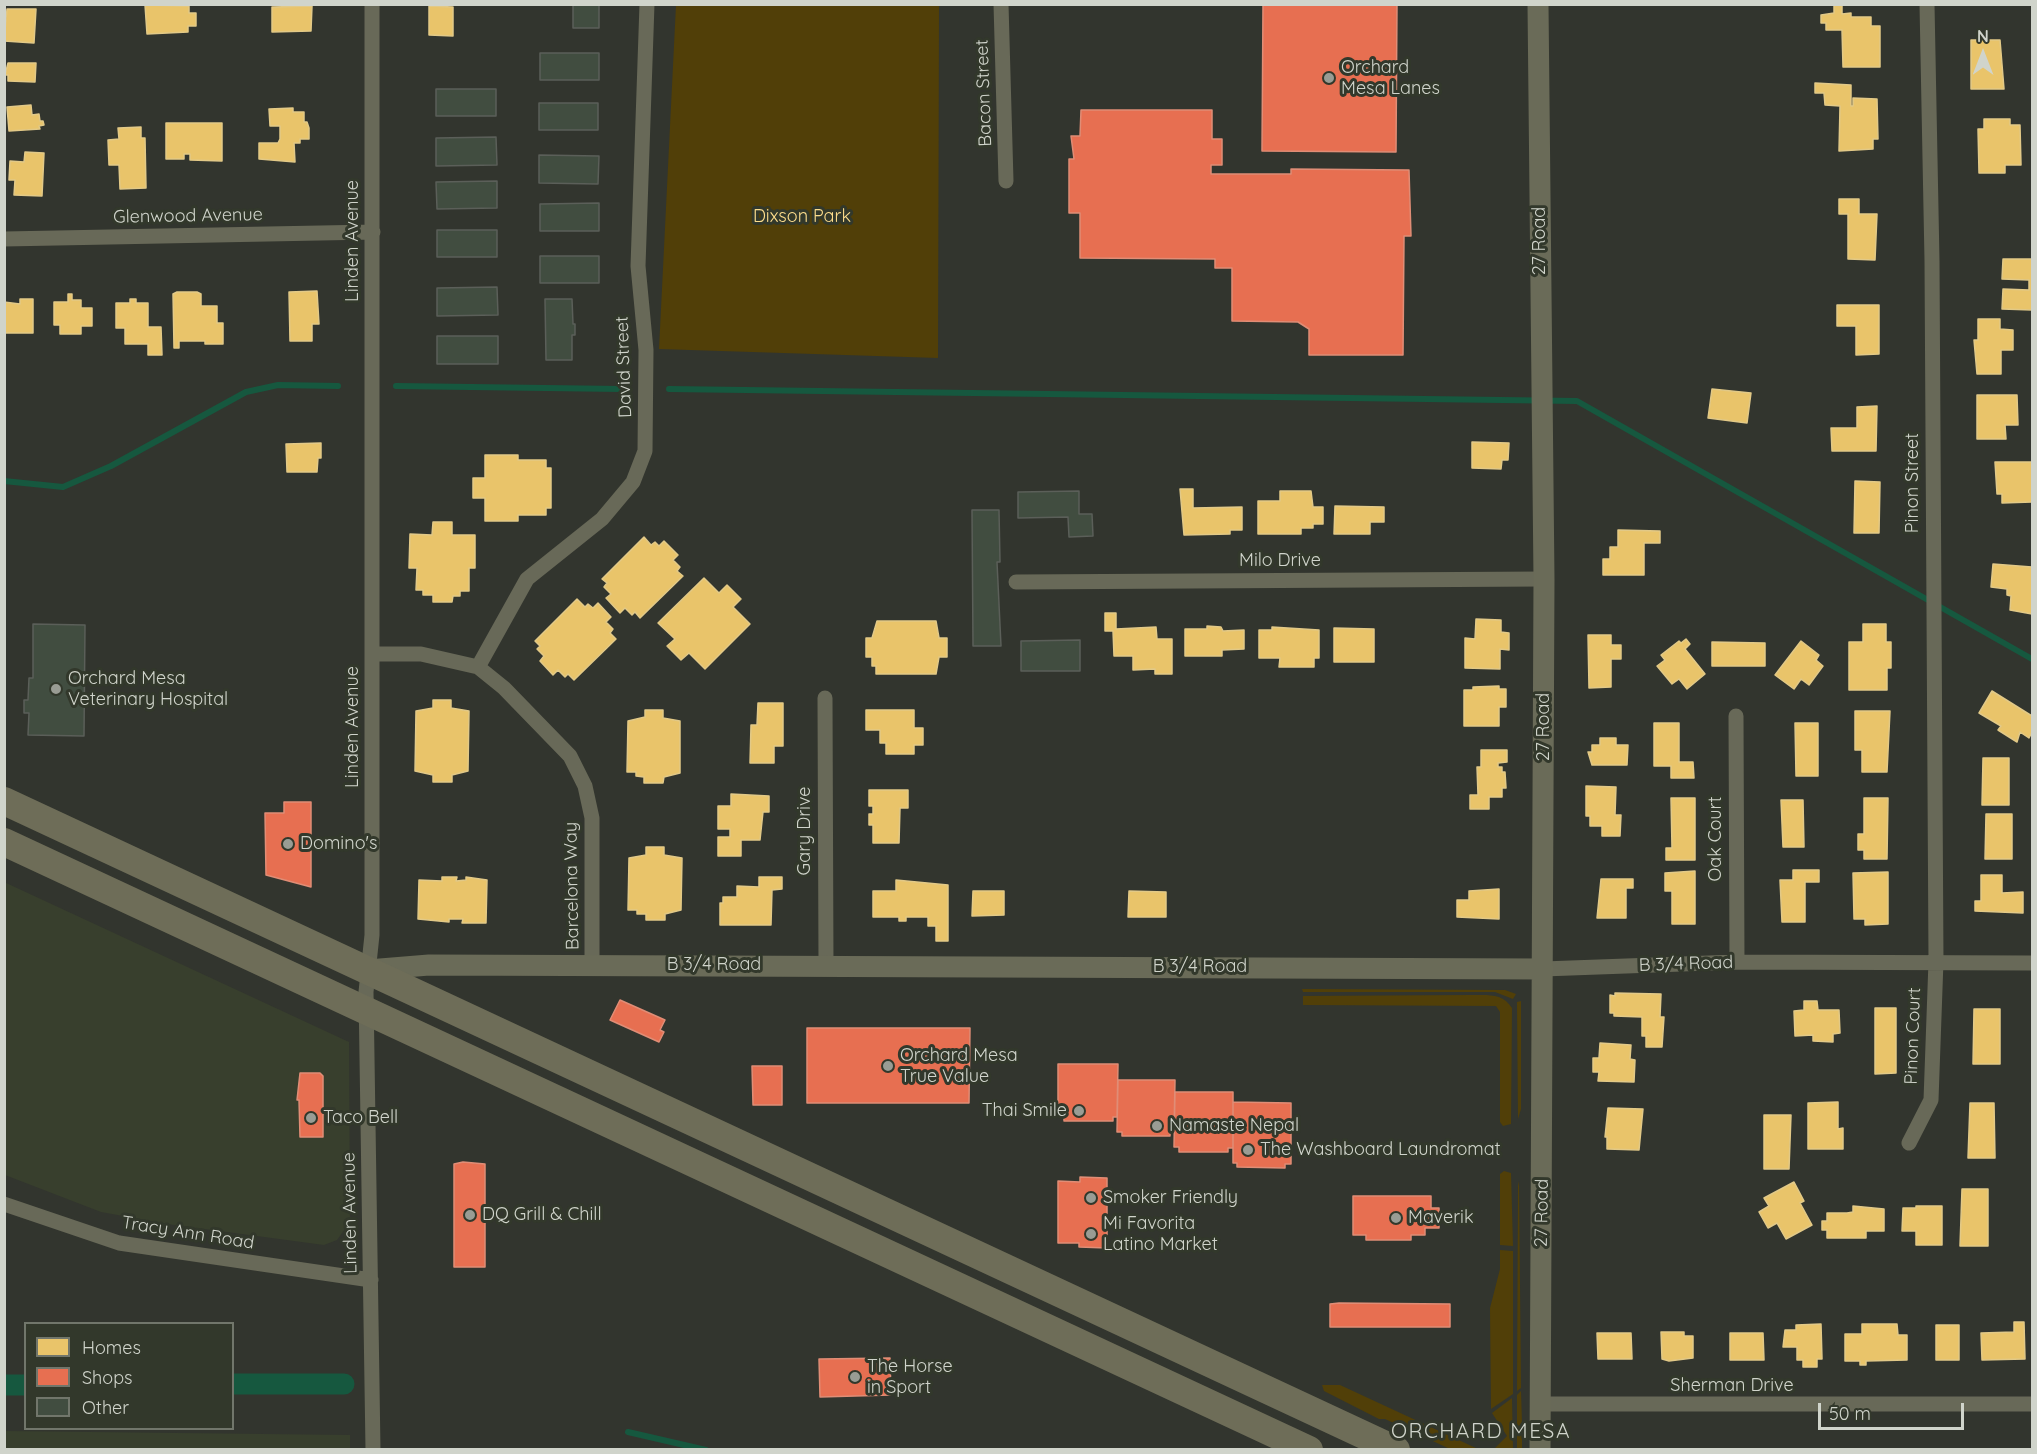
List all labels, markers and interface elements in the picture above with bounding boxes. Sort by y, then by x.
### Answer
north arrow [1953,24,2013,84]
text: N [1977,26,1989,46]
street label: Bacon Street [971,39,997,147]
place label: Orchard Mesa Lanes [1341,57,1440,100]
marker: Orchard Mesa Lanes [1322,71,1336,85]
street label: Linden Avenue [342,180,364,302]
street label: Glenwood Avenue [113,204,263,228]
park label: Dixson Park [753,206,851,228]
street label: 27 Road [1529,207,1551,275]
street label: David Street [611,316,637,418]
street label: Pinon Street [1902,433,1924,533]
street label: Milo Drive [1239,550,1321,572]
street label: Linden Avenue [342,666,364,788]
place label: Orchard Mesa Veterinary Hospital [68,668,228,710]
marker: Orchard Mesa Veterinary Hospital [49,682,63,696]
street label: 27 Road [1533,693,1555,761]
street label: Gary Drive [794,786,816,876]
street label: Oak Court [1705,796,1727,882]
street label: Barcelona Way [560,822,584,950]
place label: Domino's [300,833,377,855]
marker: Domino's [281,837,295,851]
street label: B 3/4 Road [1638,952,1734,976]
street label: B 3/4 Road [667,954,761,976]
street label: B 3/4 Road [1153,956,1247,978]
street label: Pinon Court [1901,987,1925,1085]
place label: Orchard Mesa True Value [900,1045,1018,1088]
marker: Orchard Mesa True Value [881,1059,895,1073]
place label: Thai Smile [982,1100,1067,1122]
marker: Thai Smile [1072,1104,1086,1118]
place label: Taco Bell [323,1107,398,1129]
marker: Taco Bell [304,1111,318,1125]
place label: Namaste Nepal [1169,1115,1299,1137]
marker: Namaste Nepal [1150,1119,1164,1133]
place label: The Washboard Laundromat [1260,1139,1501,1161]
marker: The Washboard Laundromat [1241,1143,1255,1157]
street label: Linden Avenue [338,1152,362,1274]
street label: 27 Road [1531,1179,1553,1247]
place label: Smoker Friendly [1103,1187,1238,1209]
marker: Smoker Friendly [1084,1191,1098,1205]
place label: DQ Grill & Chill [482,1204,602,1226]
place label: Maverik [1408,1207,1474,1229]
marker: DQ Grill & Chill [463,1208,477,1222]
marker: Maverik [1389,1211,1403,1225]
street label: Tracy Ann Road [120,1212,256,1254]
place label: Mi Favorita Latino Market [1103,1213,1218,1256]
marker: Mi Favorita Latino Market [1084,1227,1098,1241]
legend [24,1322,234,1430]
text: Homes [82,1336,141,1359]
place label: The Horse in Sport [867,1356,953,1398]
text: Shops [82,1366,133,1389]
marker: The Horse in Sport [848,1370,862,1384]
street label: Sherman Drive [1670,1375,1794,1397]
scale bar [1821,1391,1966,1429]
text: Other [82,1396,129,1419]
text: 50 m [1829,1402,1871,1425]
district label: ORCHARD MESA [1391,1419,1571,1445]

